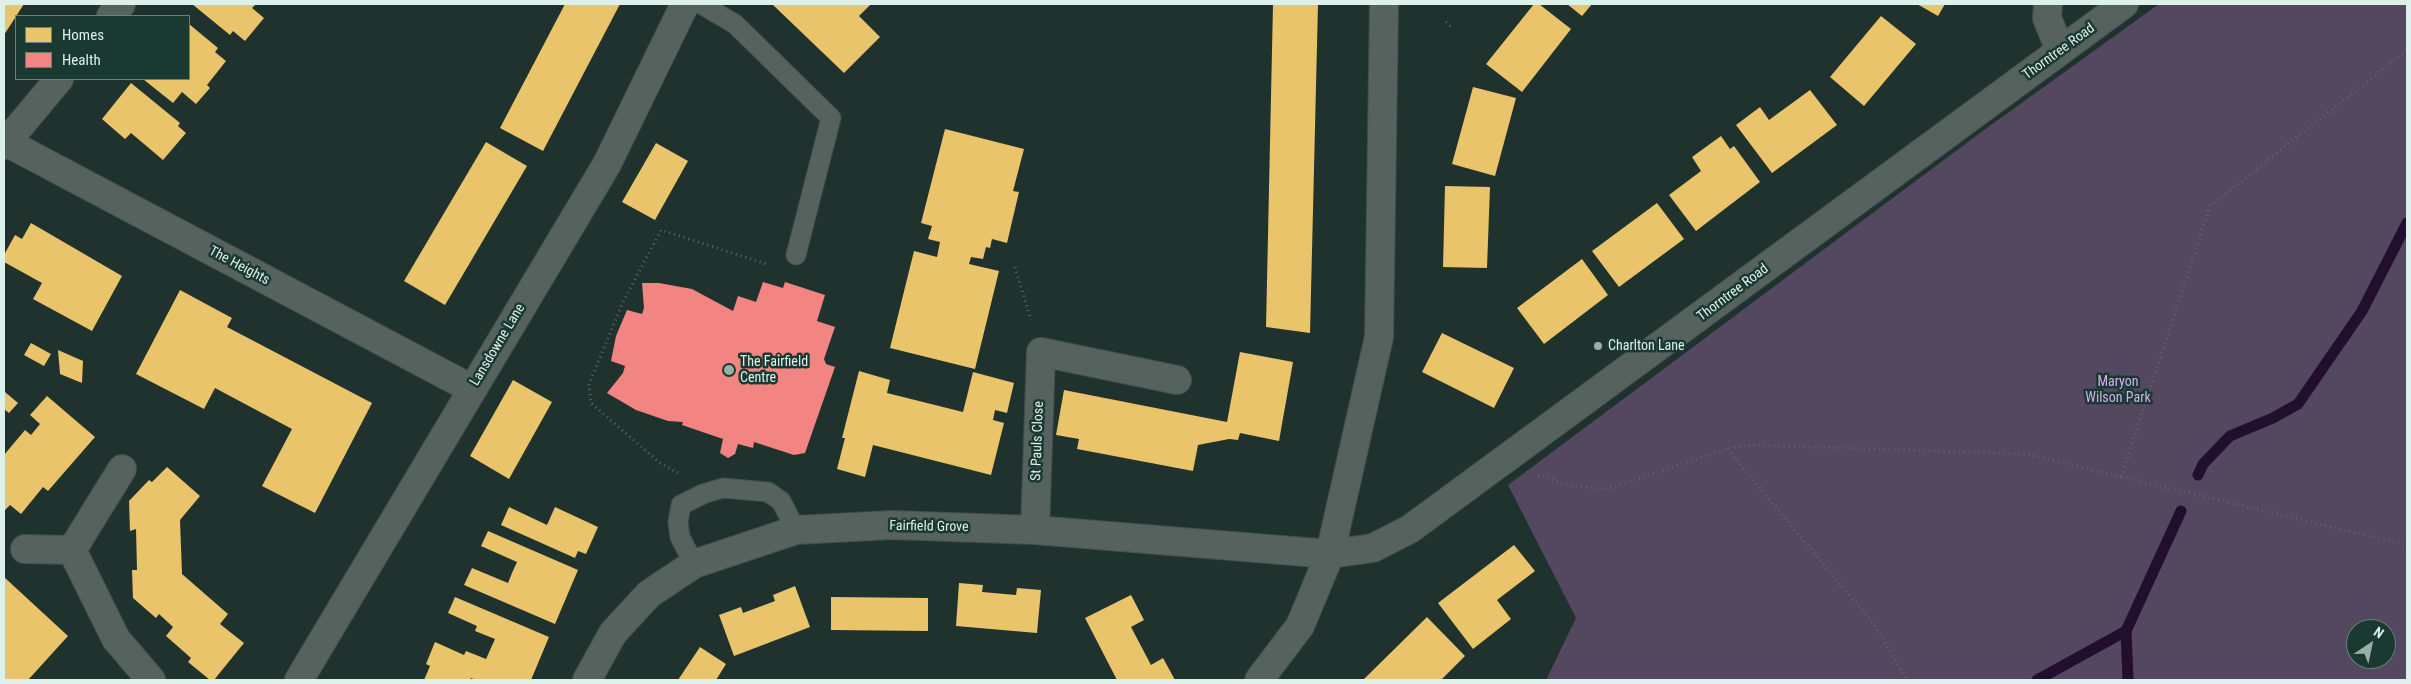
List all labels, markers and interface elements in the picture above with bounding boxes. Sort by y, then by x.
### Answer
legend [15,15,190,80]
street label: Thorntree Road [2020,20,2098,84]
text: Homes [62,26,104,44]
text: Health [62,51,101,69]
street label: The Heights [206,243,272,289]
street label: Thorntree Road [1694,261,1772,325]
street label: Lansdowne Lane [467,301,529,389]
place label: Charlton Lane [1608,338,1685,354]
marker: Charlton Lane [1592,340,1604,352]
place label: The Fairfield Centre [740,354,808,387]
marker: The Fairfield Centre [722,363,736,377]
park label: Maryon Wilson Park [2085,374,2151,407]
street label: St Pauls Close [1028,401,1048,481]
street label: Fairfield Grove [889,518,969,536]
north arrow [2346,619,2396,669]
text: N [2371,623,2387,641]

